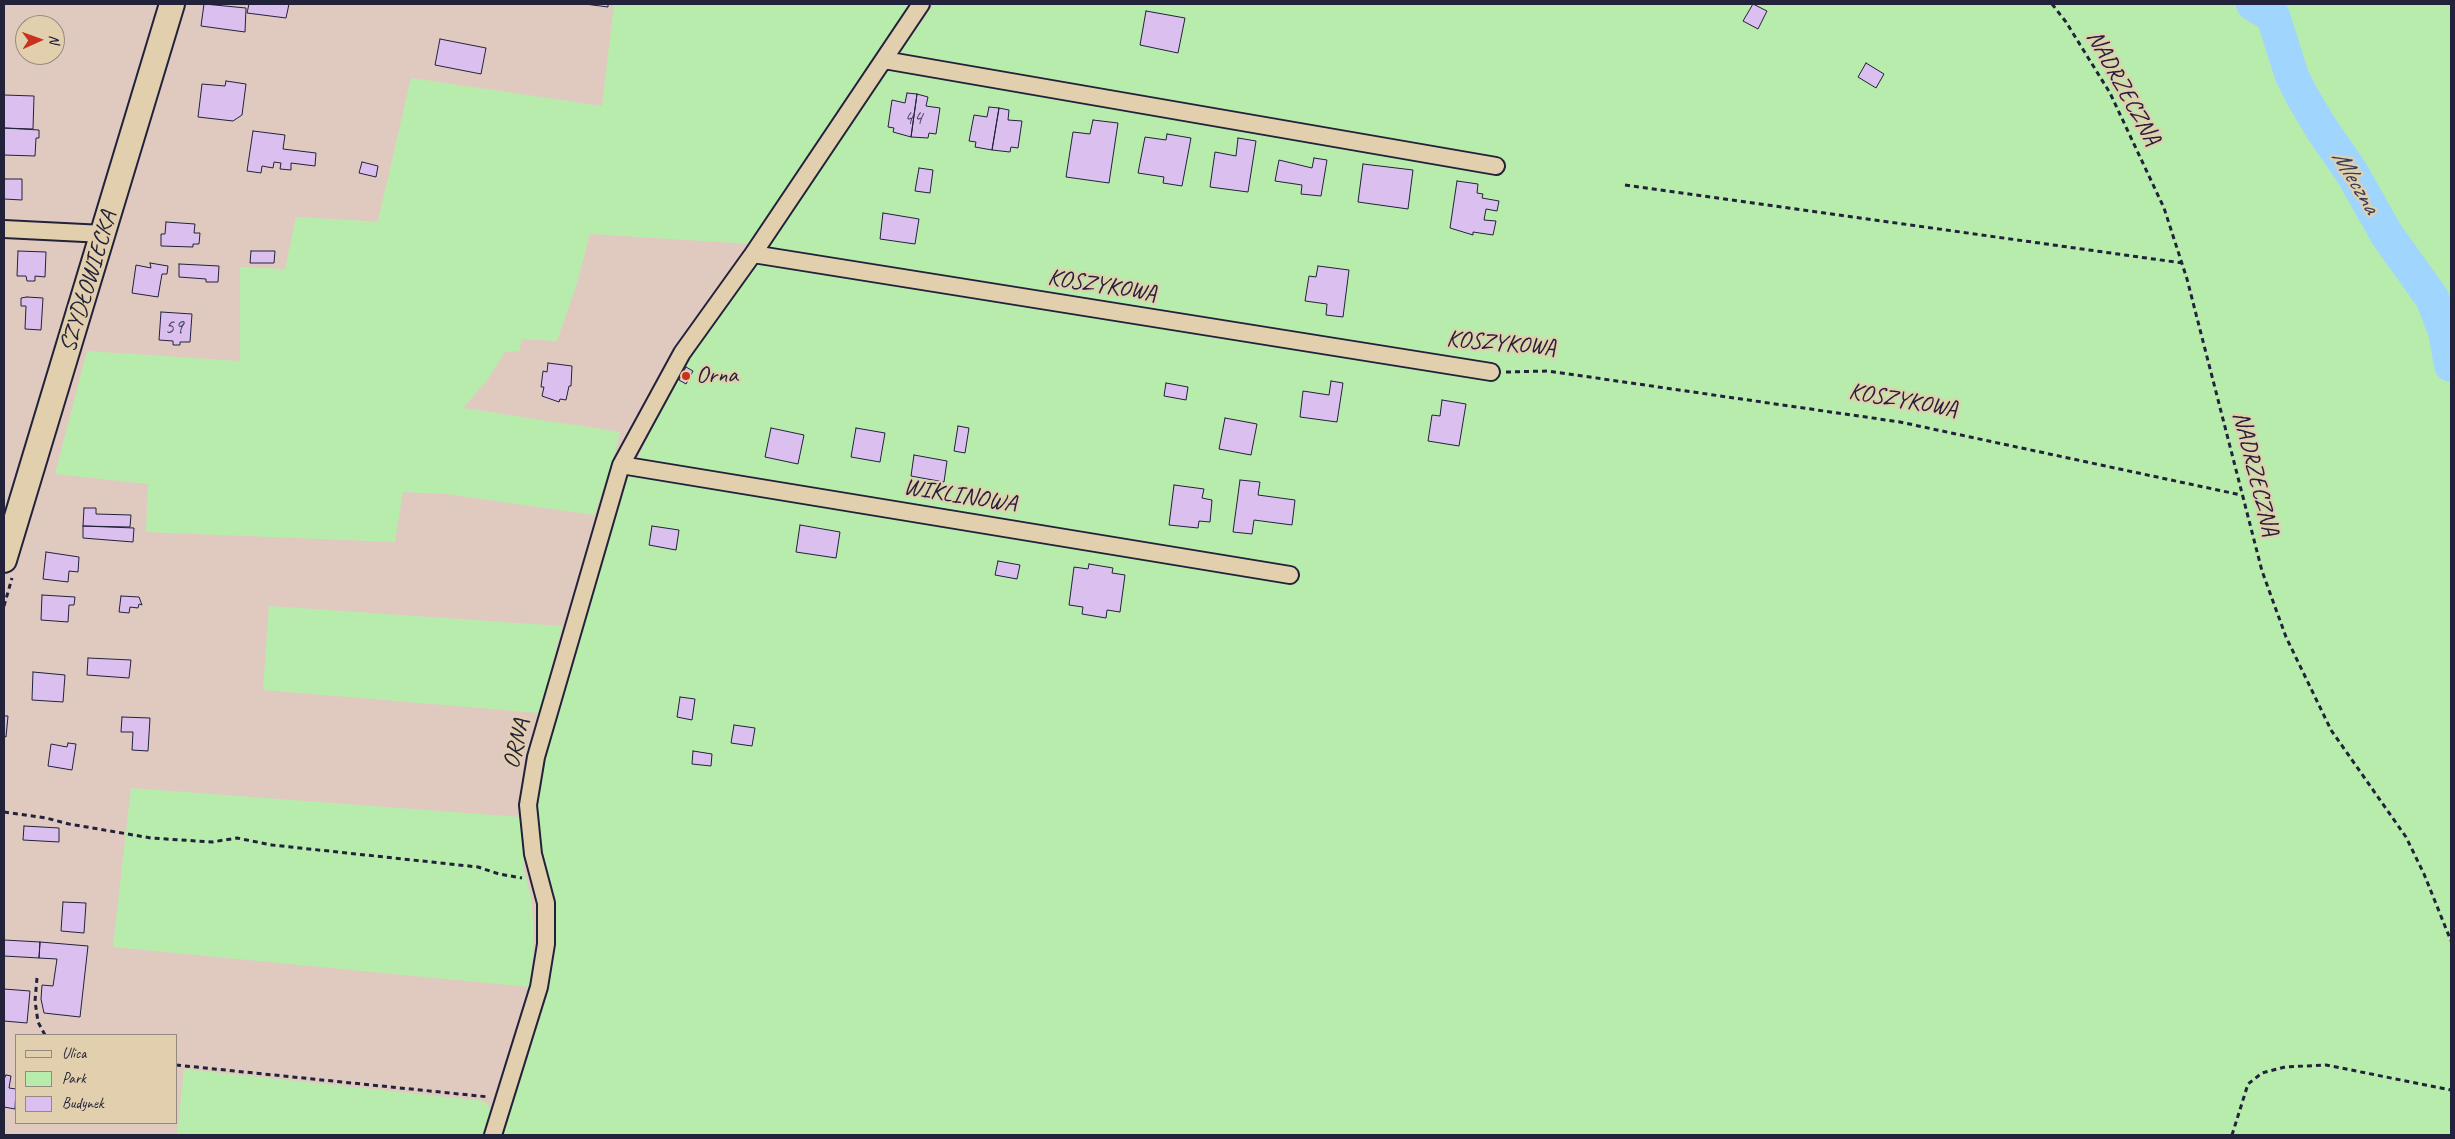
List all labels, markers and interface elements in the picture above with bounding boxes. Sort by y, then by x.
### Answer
north arrow [15,15,65,65]
street label: NADRZECZNA [2080,25,2166,151]
text: N [46,35,63,44]
house number: 44 [904,105,922,131]
water label: Mleczna [2324,145,2386,219]
street label: SZYDŁOWIECKA [54,208,124,356]
street label: KOSZYKOWA [1046,263,1158,309]
house number: 59 [165,314,183,340]
street label: KOSZYKOWA [1445,325,1557,363]
place label: Orna [696,362,738,390]
marker: Orna [680,370,692,382]
street label: KOSZYKOWA [1847,377,1959,425]
street label: NADRZECZNA [2226,409,2284,539]
street label: WIKLINOWA [901,473,1019,519]
street label: ORNA [497,716,537,772]
legend [15,1034,178,1124]
text: Ulica [62,1044,86,1063]
text: Park [62,1069,86,1088]
text: Budynek [62,1094,103,1113]

